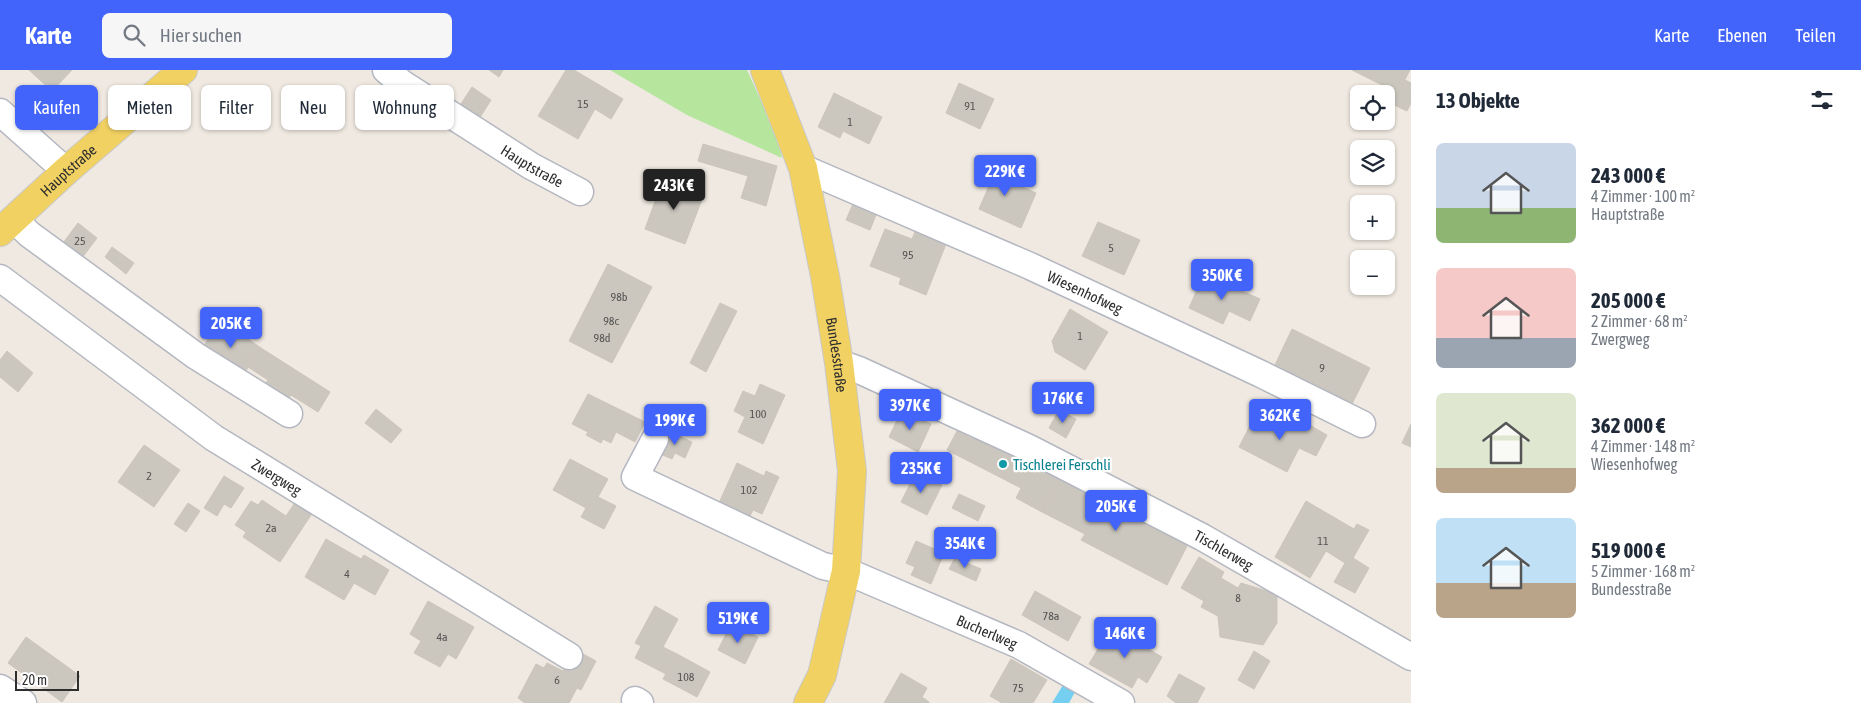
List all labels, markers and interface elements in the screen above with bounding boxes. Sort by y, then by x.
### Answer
search box [102,13,452,58]
icon: search [120,21,148,49]
text: Karte [25,22,72,49]
text: Hier suchen [160,24,242,46]
text: Karte [1654,25,1689,46]
text: Ebenen [1717,25,1767,46]
text: Teilen [1795,25,1836,46]
chip: Kaufen [15,85,98,130]
chip: Mieten [108,85,191,130]
chip: Filter [201,85,271,130]
chip: Neu [281,85,345,130]
chip: Wohnung [355,85,454,130]
map controls [1350,85,1395,295]
button: locate [1350,85,1395,130]
icon: filters [1808,86,1836,114]
text: 13 Objekte [1436,88,1520,112]
house number: 15 [577,97,589,111]
house number: 91 [964,99,976,113]
house number: 1 [847,115,853,129]
street label: Hauptstraße [36,140,99,199]
button: layers [1350,140,1395,185]
street label: Hauptstraße [498,141,566,190]
pin: 229K € [964,154,1046,197]
text: 229K € [985,162,1025,180]
icon: home [1476,163,1536,223]
text: 243 000 € [1591,163,1665,187]
pin: 243K € [633,168,715,211]
text: 243K € [654,176,694,194]
text: 4 Zimmer · 100 m² [1591,187,1695,205]
button: + [1350,195,1395,240]
text: Hauptstraße [1591,205,1665,223]
house number: 25 [74,234,86,248]
house number: 5 [1108,241,1114,255]
house number: 95 [902,248,914,262]
button: − [1350,250,1395,295]
pin: 350K € [1181,258,1263,301]
text: 350K € [1202,266,1242,284]
street label: Wiesenhofweg [1045,267,1126,317]
icon: home [1476,288,1536,348]
text: 205 000 € [1591,288,1665,312]
house number: 98b [611,290,628,304]
pin: 205K € [190,306,272,349]
text: 2 Zimmer · 68 m² [1591,312,1688,330]
text: 205K € [211,314,251,332]
house number: 98c [603,314,619,328]
street label: Bundesstraße [823,316,851,393]
house number: 1 [1077,329,1083,343]
text: Zwergweg [1591,330,1650,348]
house number: 98d [594,331,610,345]
house number: 9 [1319,361,1325,375]
pin: 176K € [1022,382,1104,424]
pin: 397K € [869,388,951,431]
text: 176K € [1043,389,1083,407]
text: 397K € [890,396,930,414]
pin: 362K € [1239,398,1321,441]
pin: 199K € [634,404,716,446]
text: 362K € [1260,406,1300,424]
house number: 100 [750,407,767,421]
text: 199K € [655,411,695,429]
icon: home [1476,413,1536,473]
text: 362 000 € [1591,413,1665,437]
text: 4 Zimmer · 148 m² [1591,437,1695,455]
pin: 235K € [880,452,962,494]
street label: Zwergweg [249,455,305,499]
text: Wiesenhofweg [1591,455,1677,473]
place label: Tischlerei Ferschli [1013,456,1111,473]
marker: Tischlerei Ferschli [997,458,1009,470]
text: 235K € [901,459,941,477]
house number: 2 [146,469,152,483]
house number: 102 [741,483,757,497]
pin: 205K € [1075,490,1157,532]
text: 205K € [1096,497,1136,515]
house number: 2a [265,521,277,535]
pin: 354K € [924,526,1006,569]
street label: Tischlerweg [1192,526,1257,573]
text: 354K € [945,534,985,552]
house number: 11 [1317,534,1329,548]
icon: home [1476,538,1536,598]
text: 519 000 € [1591,538,1665,562]
text: 5 Zimmer · 168 m² [1591,562,1695,580]
house number: 4 [344,567,350,581]
text: Bundesstraße [1591,580,1671,598]
house number: 8 [1235,591,1241,605]
pin: 519K € [697,602,779,644]
text: 519K € [718,609,758,627]
house number: 78a [1043,609,1059,623]
street label: Bucherlweg [954,611,1021,652]
pin: 146K € [1084,616,1166,659]
text: 146K € [1105,624,1145,642]
house number: 4a [436,630,448,644]
scale bar [15,668,79,691]
house number: 108 [678,670,695,684]
text: 20 m [22,672,47,688]
house number: 6 [554,673,560,687]
house number: 75 [1012,681,1024,695]

